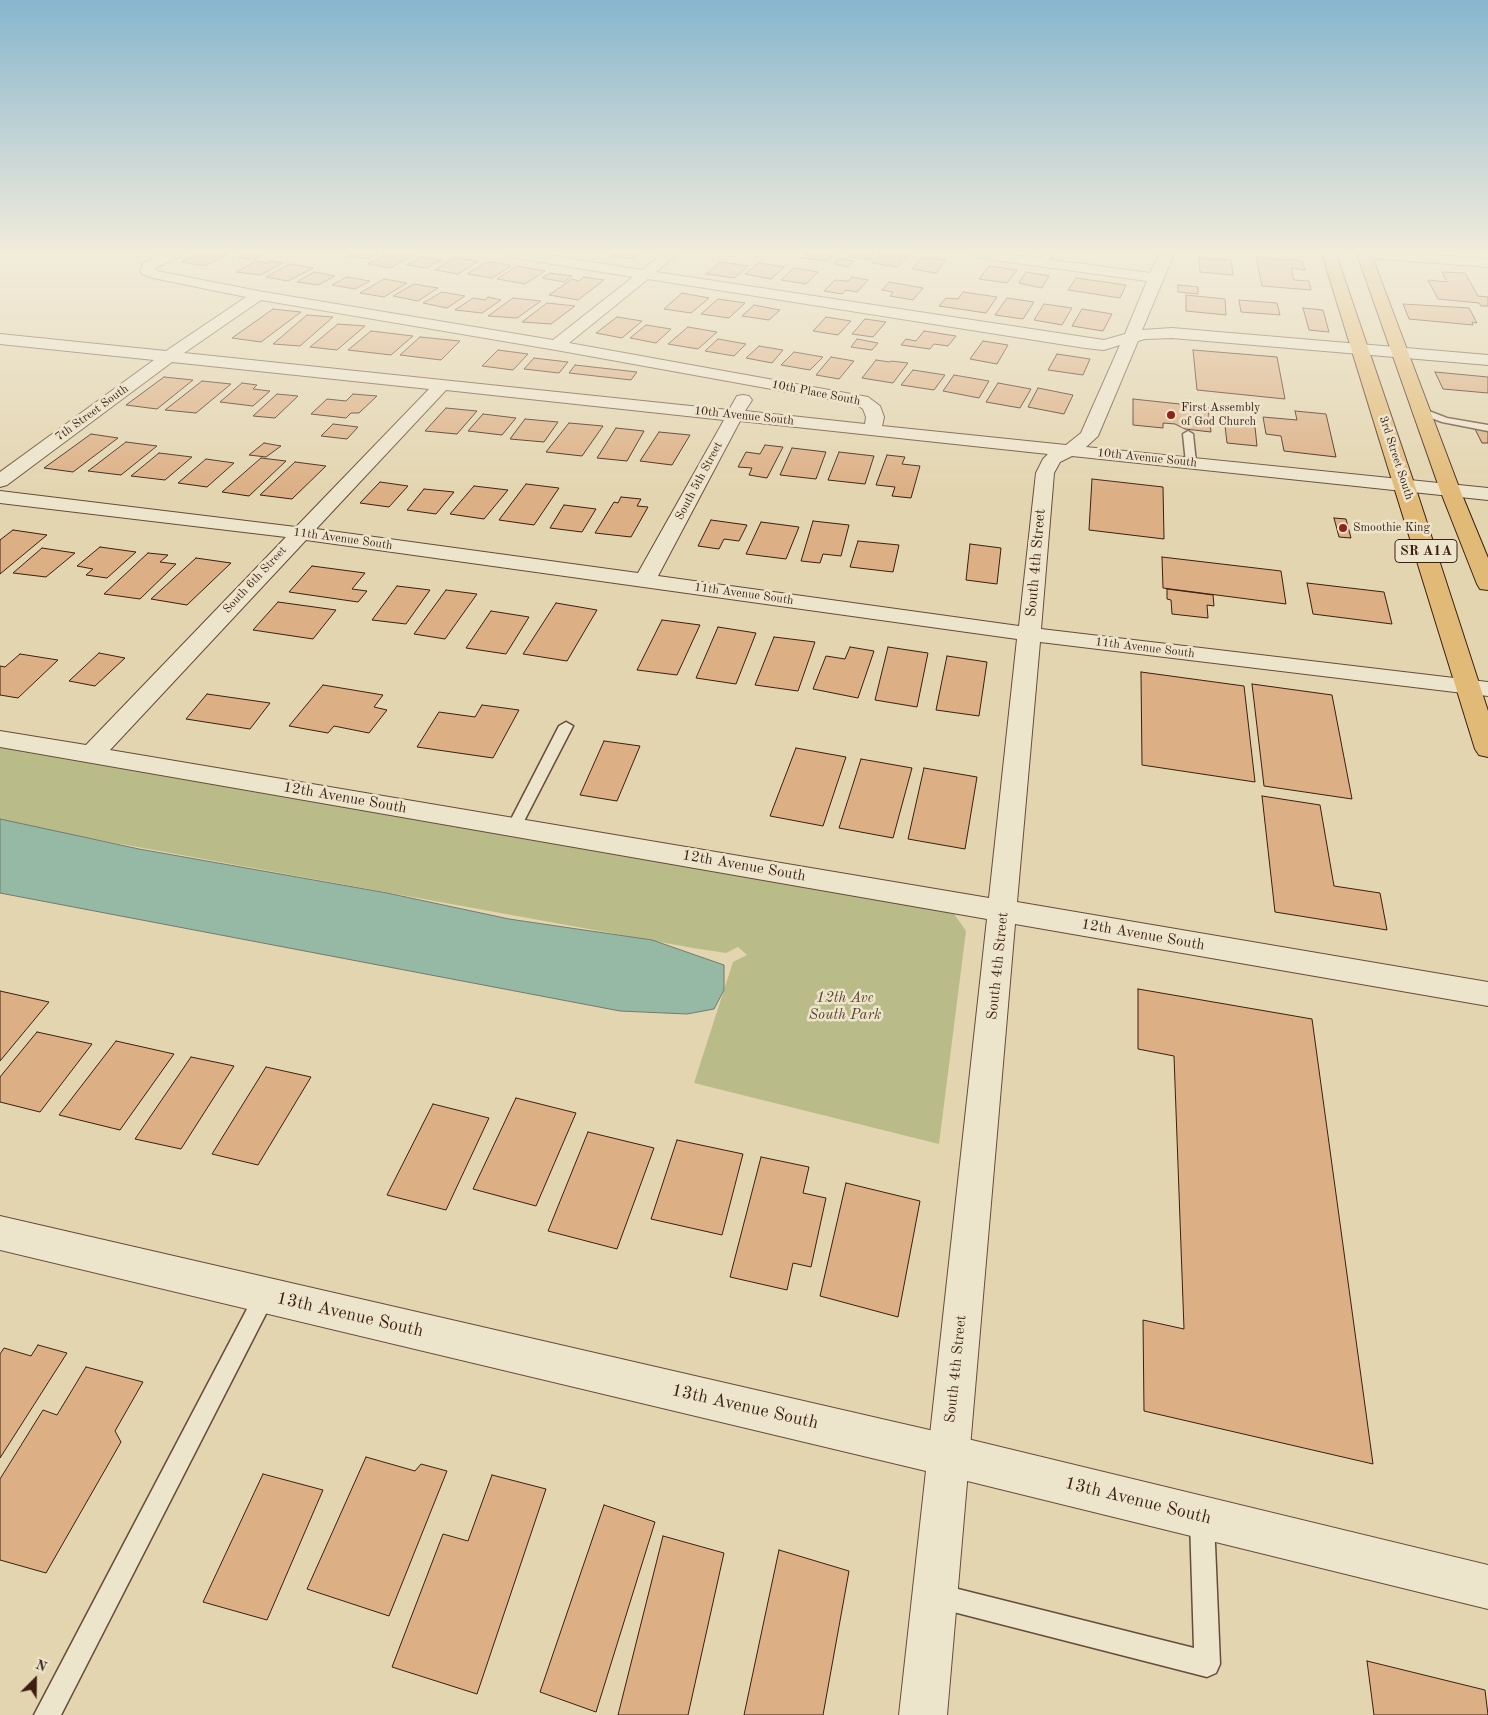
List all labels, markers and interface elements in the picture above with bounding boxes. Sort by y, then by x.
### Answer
street label: 10th Place South [770,377,862,409]
street label: 7th Street South [53,382,131,444]
place label: First Assembly of God Church [1181,401,1260,429]
street label: 10th Avenue South [694,404,794,428]
marker: First Assembly of God Church [1165,409,1177,421]
street label: 3rd Street South [1376,414,1416,502]
street label: South 5th Street [672,439,726,523]
street label: 10th Avenue South [1097,446,1197,470]
street label: South 4th Street [1022,508,1050,618]
place label: Smoothie King [1353,521,1430,535]
marker: Smoothie King [1337,522,1349,534]
street label: 11th Avenue South [292,525,394,553]
road number: SR A1A [1395,540,1457,562]
street label: South 6th Street [220,543,290,617]
street label: 11th Avenue South [693,580,795,608]
street label: 11th Avenue South [1094,635,1196,661]
street label: 12th Avenue South [282,778,408,818]
street label: 12th Avenue South [681,846,807,886]
street label: South 4th Street [983,911,1013,1021]
street label: 12th Avenue South [1080,915,1206,955]
park label: 12th Ave South Park [809,989,881,1024]
street label: 13th Avenue South [274,1288,426,1342]
street label: South 4th Street [941,1314,971,1424]
street label: 13th Avenue South [669,1380,821,1434]
street label: 13th Avenue South [1063,1472,1213,1530]
north arrow [10,1655,60,1705]
text: N [33,1658,49,1675]

